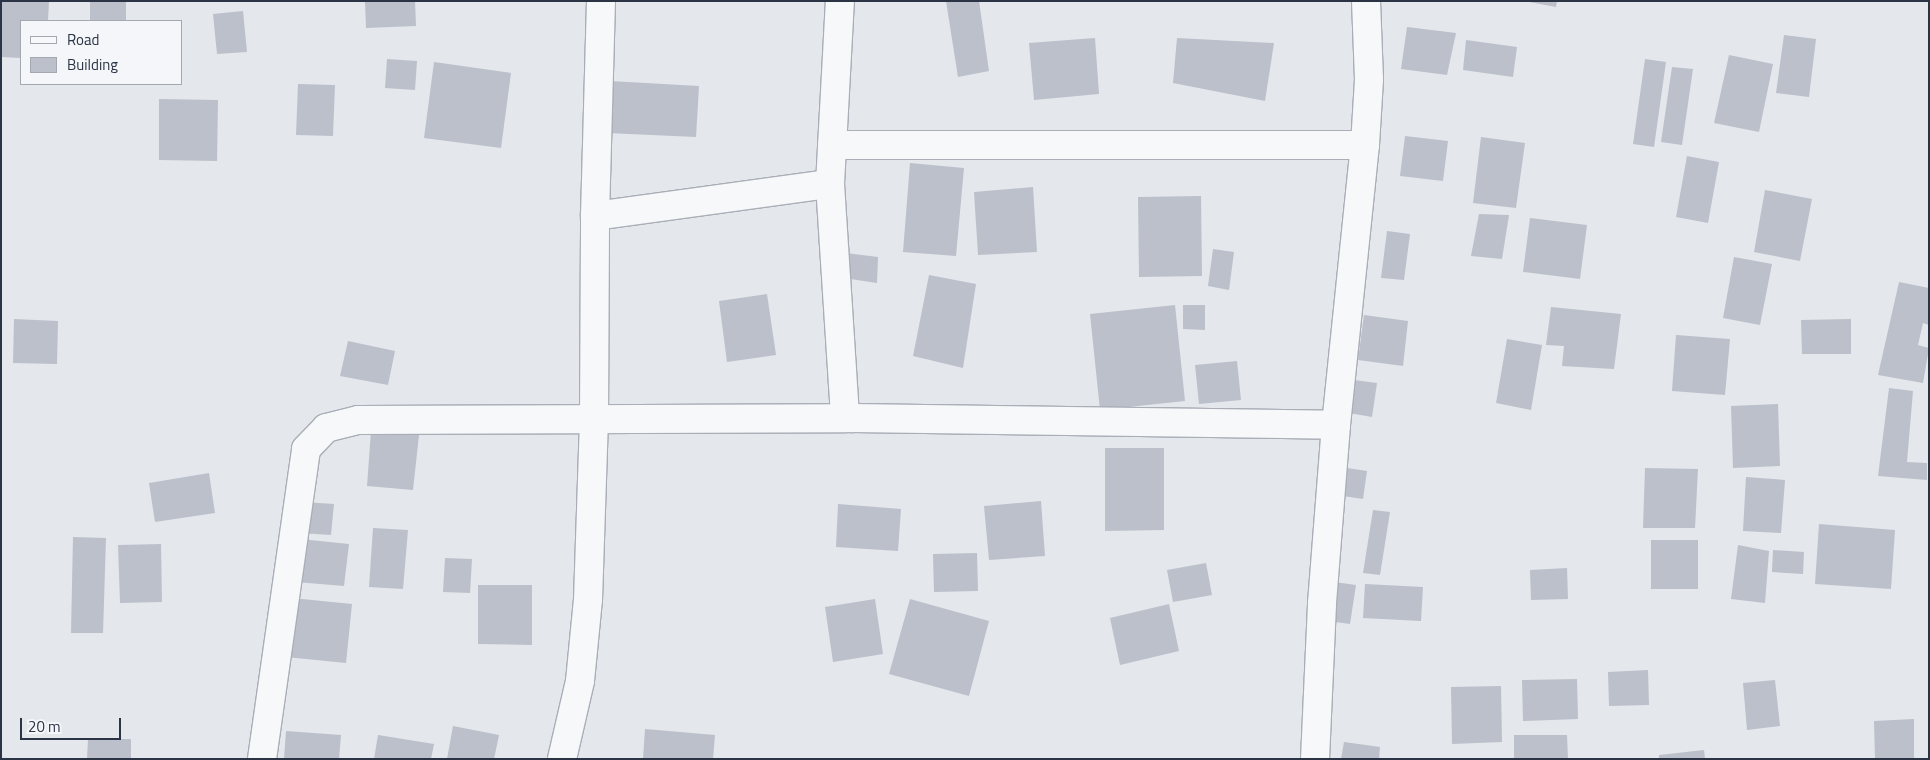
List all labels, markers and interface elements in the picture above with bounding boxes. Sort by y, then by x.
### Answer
legend [20,20,182,85]
text: Road [67,28,99,51]
text: Building [67,53,118,76]
scale bar [22,708,124,740]
text: 20 m [28,715,61,738]

